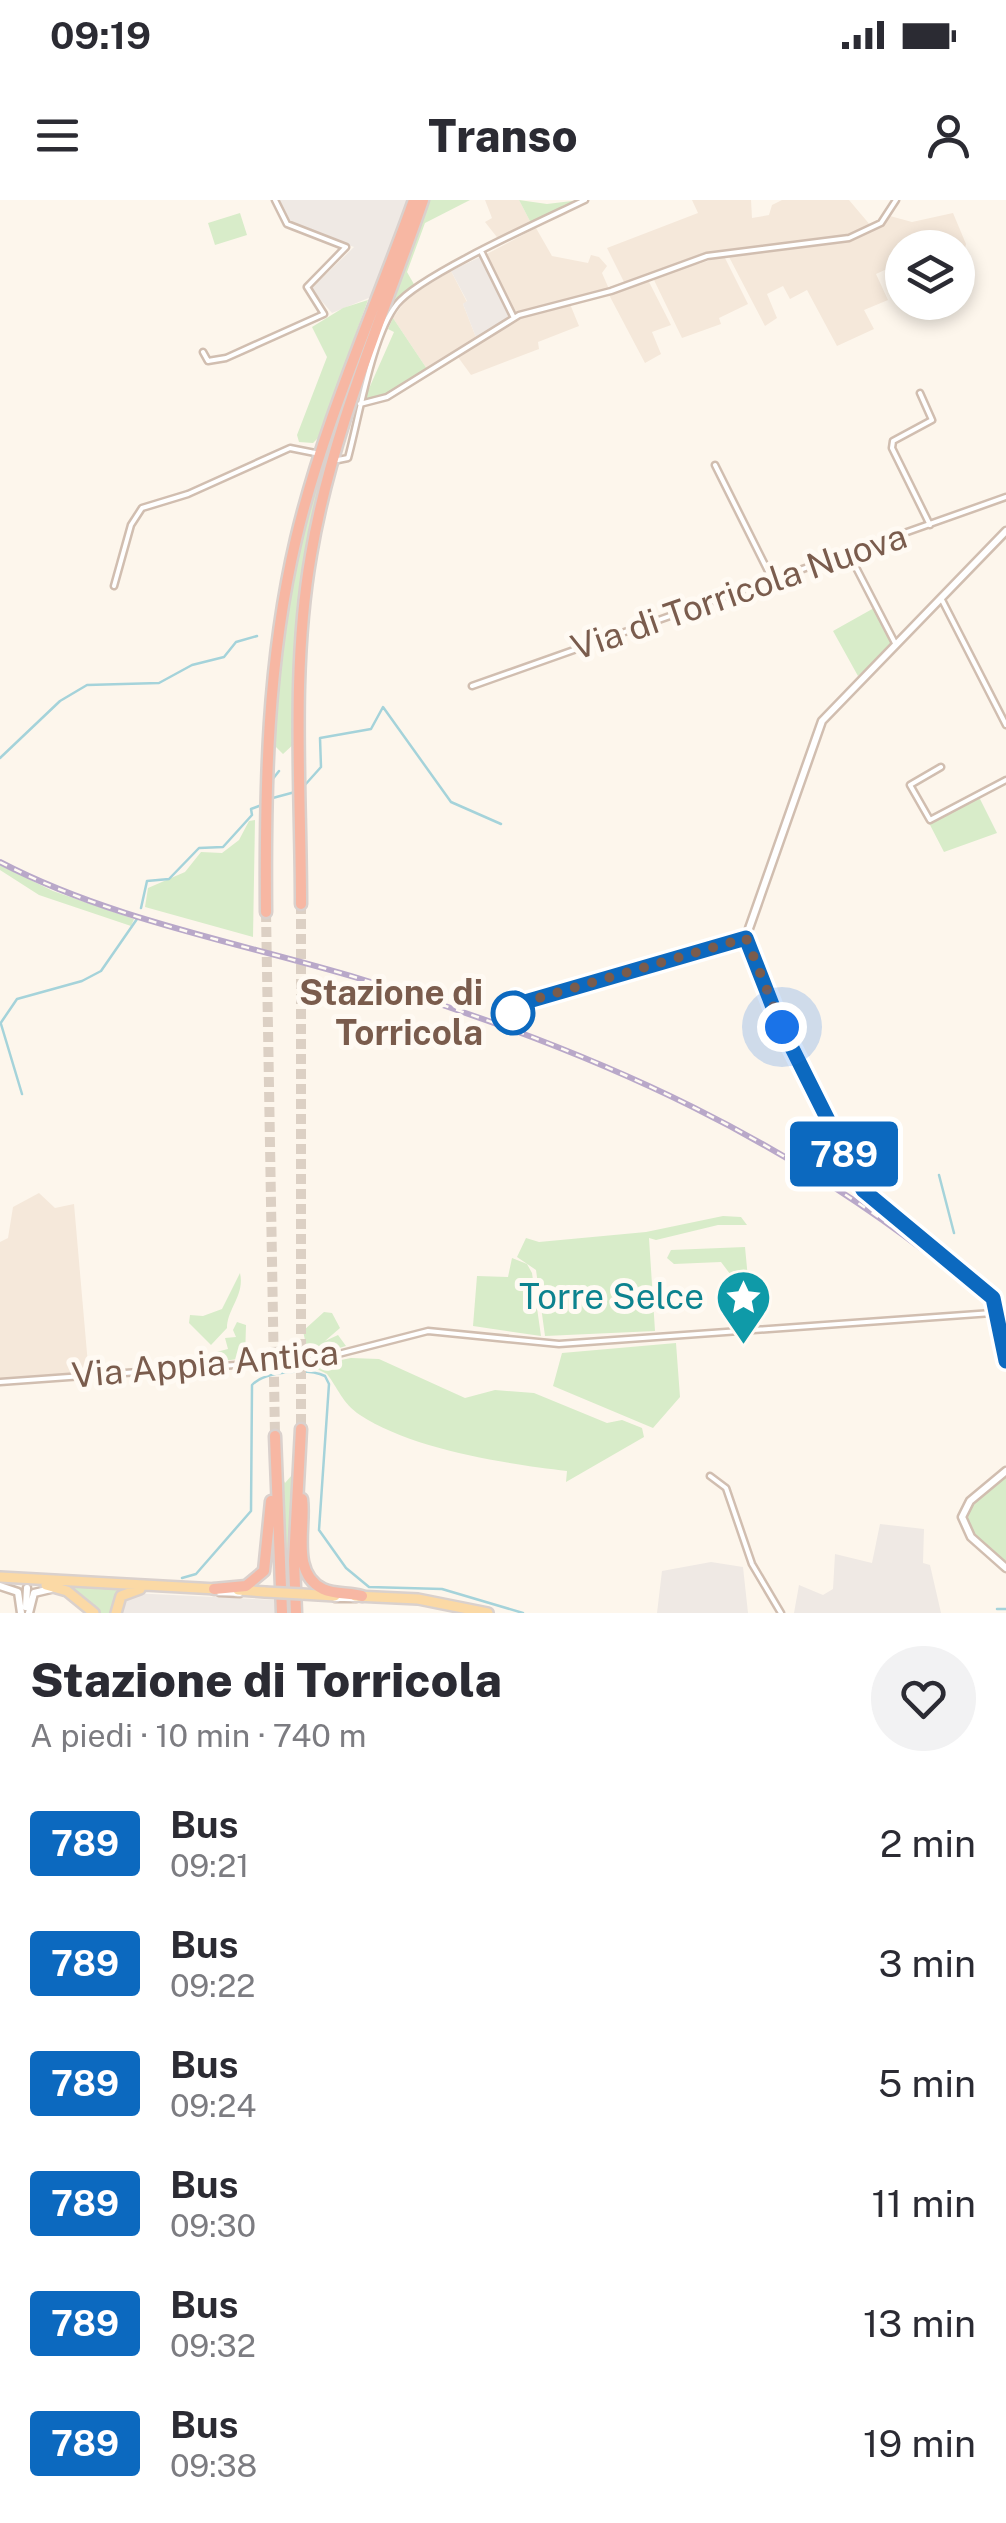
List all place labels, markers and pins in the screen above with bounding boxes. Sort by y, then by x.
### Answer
place label: Stazione di Torricola [299,972,483,1053]
marker: Stazione di Torricola [492,992,534,1034]
place icon: Torre Selce [713,1267,773,1346]
place label: Torre Selce [519,1276,704,1317]

